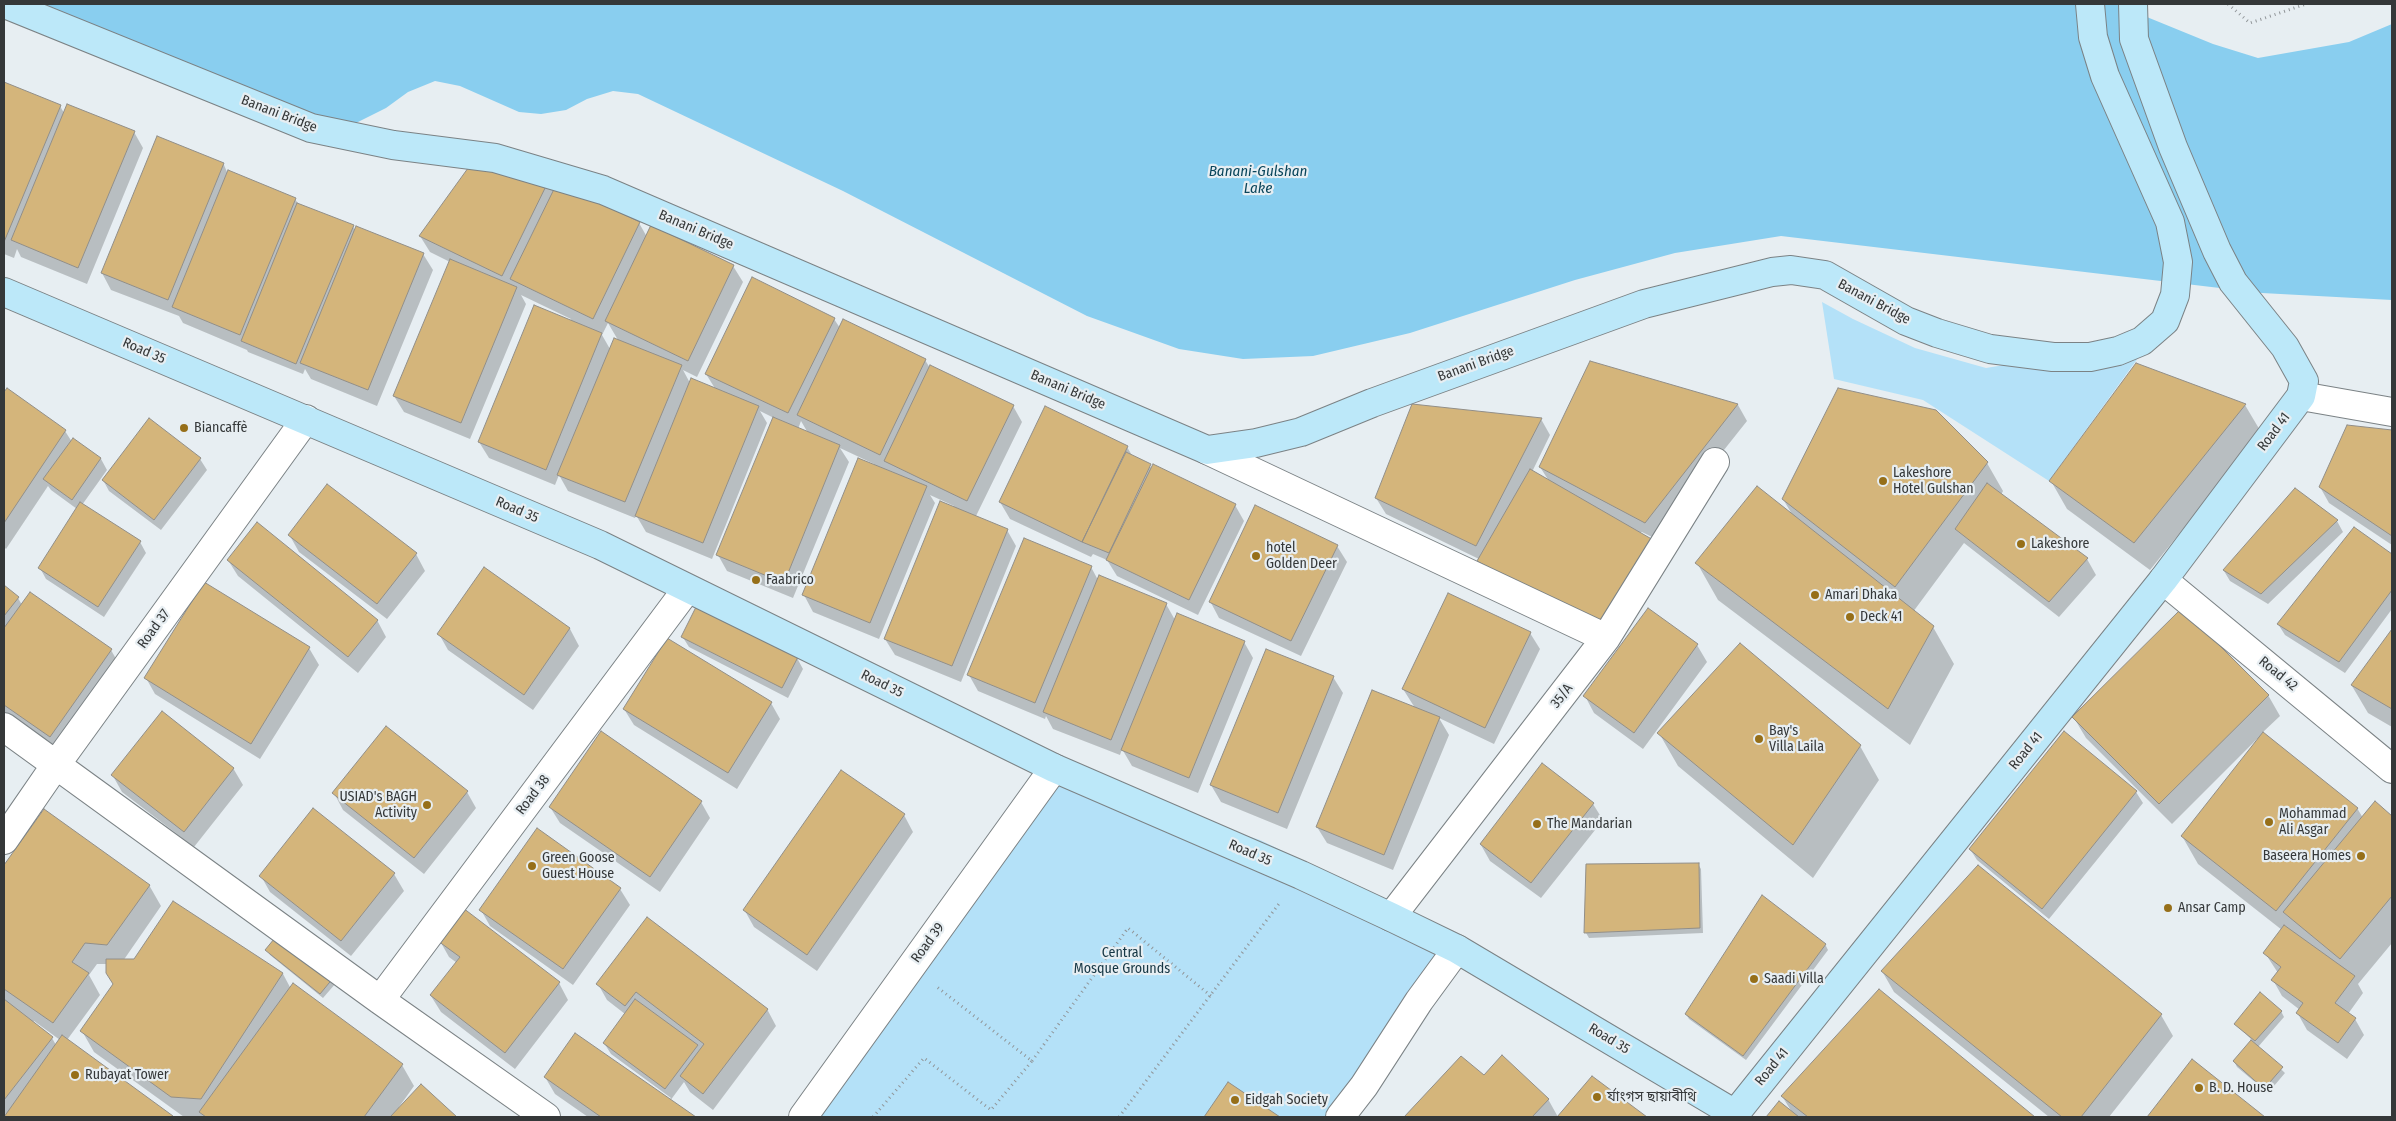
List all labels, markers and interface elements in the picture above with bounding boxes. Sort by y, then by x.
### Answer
street label: Banani Bridge [239,92,319,136]
water label: Banani-Gulshan Lake [1209,163,1307,198]
street label: Banani Bridge [656,207,736,253]
street label: Banani Bridge [1835,276,1913,328]
street label: Road 35 [120,334,168,368]
street label: Banani Bridge [1436,342,1516,386]
street label: Banani Bridge [1028,367,1108,413]
street label: Road 41 [2254,409,2294,455]
place label: Biancaffè [194,420,247,436]
marker: Biancaffè [178,422,190,434]
place label: Lakeshore Hotel Gulshan [1893,465,1974,498]
marker: Lakeshore Hotel Gulshan [1877,475,1889,487]
street label: Road 35 [493,493,541,527]
place label: Lakeshore [2031,536,2089,552]
marker: Lakeshore [2015,538,2027,550]
place label: hotel Golden Deer [1266,540,1337,572]
marker: hotel Golden Deer [1250,550,1262,562]
place label: Faabrico [766,572,814,588]
marker: Faabrico [750,574,762,586]
place label: Amari Dhaka [1825,587,1897,603]
marker: Amari Dhaka [1809,589,1821,601]
street label: Road 37 [134,606,174,652]
place label: Deck 41 [1860,609,1902,625]
marker: Deck 41 [1844,611,1856,623]
street label: Road 42 [2255,653,2301,695]
street label: Road 35 [858,667,906,701]
street label: 35/A [1547,681,1577,711]
place label: Bay's Villa Laila [1769,723,1824,756]
street label: Road 41 [2006,729,2046,773]
marker: Bay's Villa Laila [1753,733,1765,745]
street label: Road 38 [513,772,553,818]
place label: USIAD's BAGH Activity [339,789,417,822]
marker: USIAD's BAGH Activity [421,799,433,811]
place label: Mohammad Ali Asgar [2279,806,2346,839]
place label: The Mandarian [1547,816,1632,832]
marker: Mohammad Ali Asgar [2263,816,2275,828]
marker: The Mandarian [1531,818,1543,830]
street label: Road 35 [1226,836,1274,870]
place label: Baseera Homes [2263,848,2351,864]
place label: Green Goose Guest House [542,850,615,882]
marker: Baseera Homes [2355,850,2367,862]
marker: Green Goose Guest House [526,860,538,872]
place label: Ansar Camp [2178,900,2246,916]
marker: Ansar Camp [2162,902,2174,914]
street label: Road 39 [908,920,948,966]
park label: Central Mosque Grounds [1074,945,1170,978]
place label: Saadi Villa [1764,971,1824,987]
marker: Saadi Villa [1748,973,1760,985]
street label: Road 35 [1585,1020,1633,1058]
street label: Road 41 [1752,1045,1792,1089]
place label: Rubayat Tower [85,1067,169,1083]
marker: Rubayat Tower [69,1069,81,1081]
place label: B. D. House [2209,1080,2273,1096]
marker: B. D. House [2193,1082,2205,1094]
place label: র্যাংগস ছায়াবীথি [1607,1089,1696,1105]
marker: র্যাংগস ছায়াবীথি [1591,1091,1603,1103]
place label: Eidgah Society [1245,1092,1328,1108]
marker: Eidgah Society [1229,1094,1241,1106]

